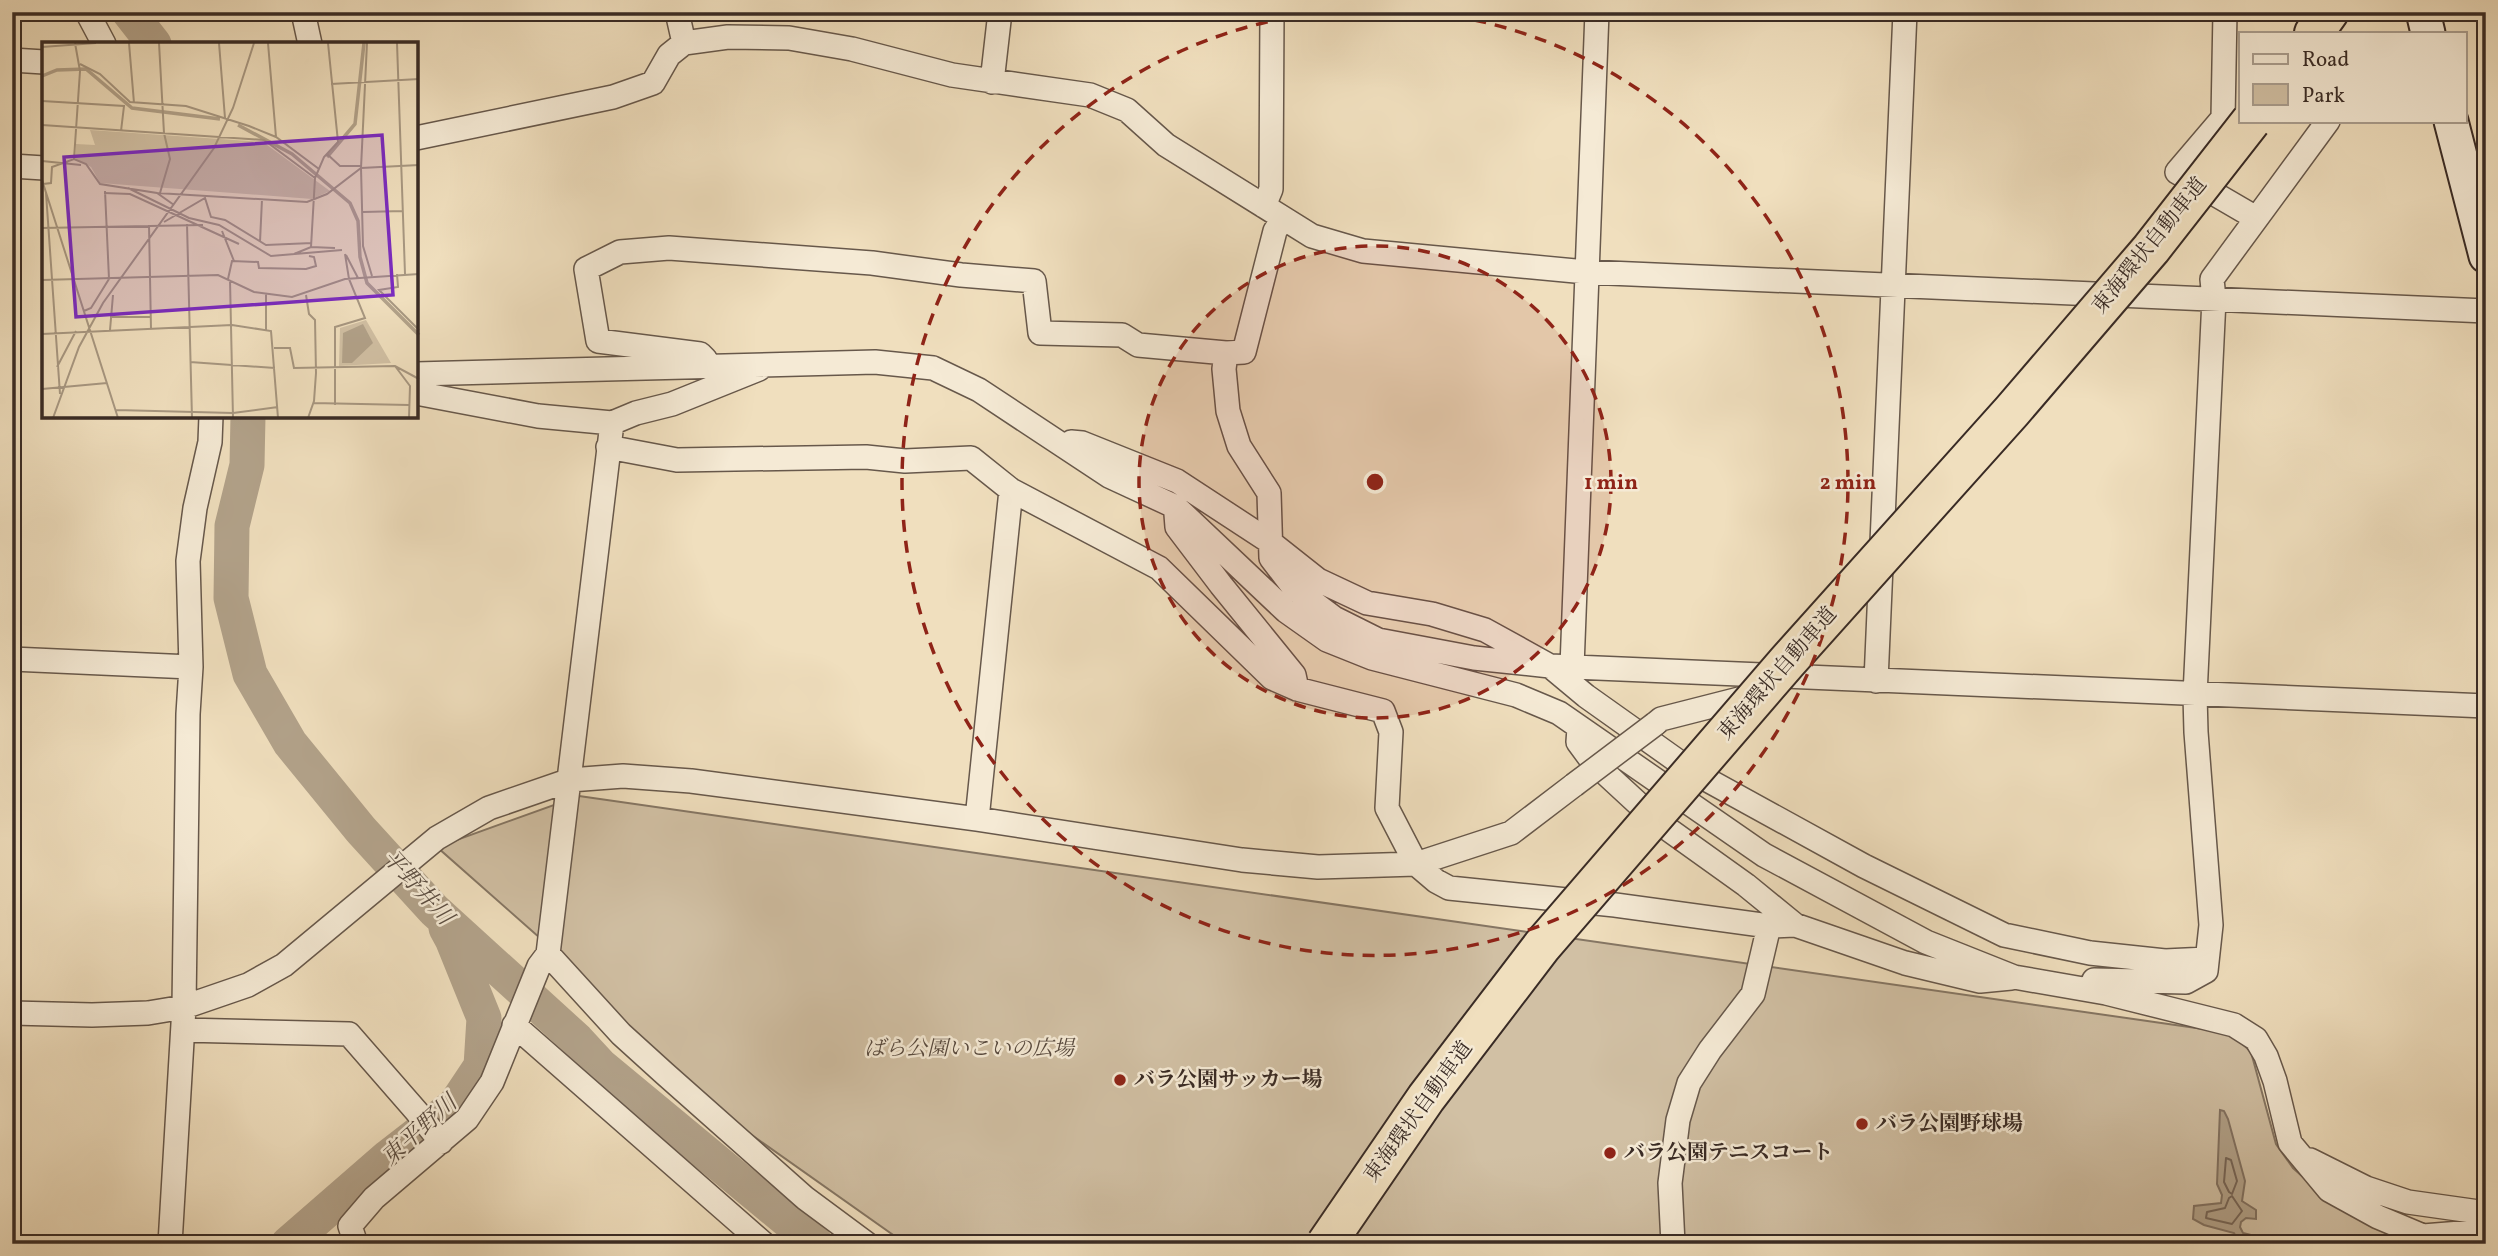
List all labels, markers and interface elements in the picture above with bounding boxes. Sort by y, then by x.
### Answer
legend [2239,32,2466,122]
inset map [42,42,418,418]
text: Road [2302,46,2349,75]
text: Park [2302,82,2345,111]
street label: 東海環状自動車道 [2086,172,2214,320]
text: 1 min [1584,469,1638,498]
text: 2 min [1820,469,1876,498]
centre of rings [1363,470,1387,494]
street label: 東海環状自動車道 [1712,601,1844,747]
water label: 平野井川 [374,843,462,935]
park label: ばら公園いこいの広場 [864,1035,1076,1064]
street label: 東海環状自動車道 [1358,1036,1480,1188]
place label: バラ公園サッカー場 [1134,1066,1323,1095]
marker: バラ公園サッカー場 [1112,1072,1128,1088]
water label: 東平野川 [375,1086,467,1174]
place label: バラ公園野球場 [1876,1110,2023,1139]
marker: バラ公園野球場 [1854,1116,1870,1132]
place label: バラ公園テニスコート [1624,1139,1833,1168]
marker: バラ公園テニスコート [1602,1145,1618,1161]

